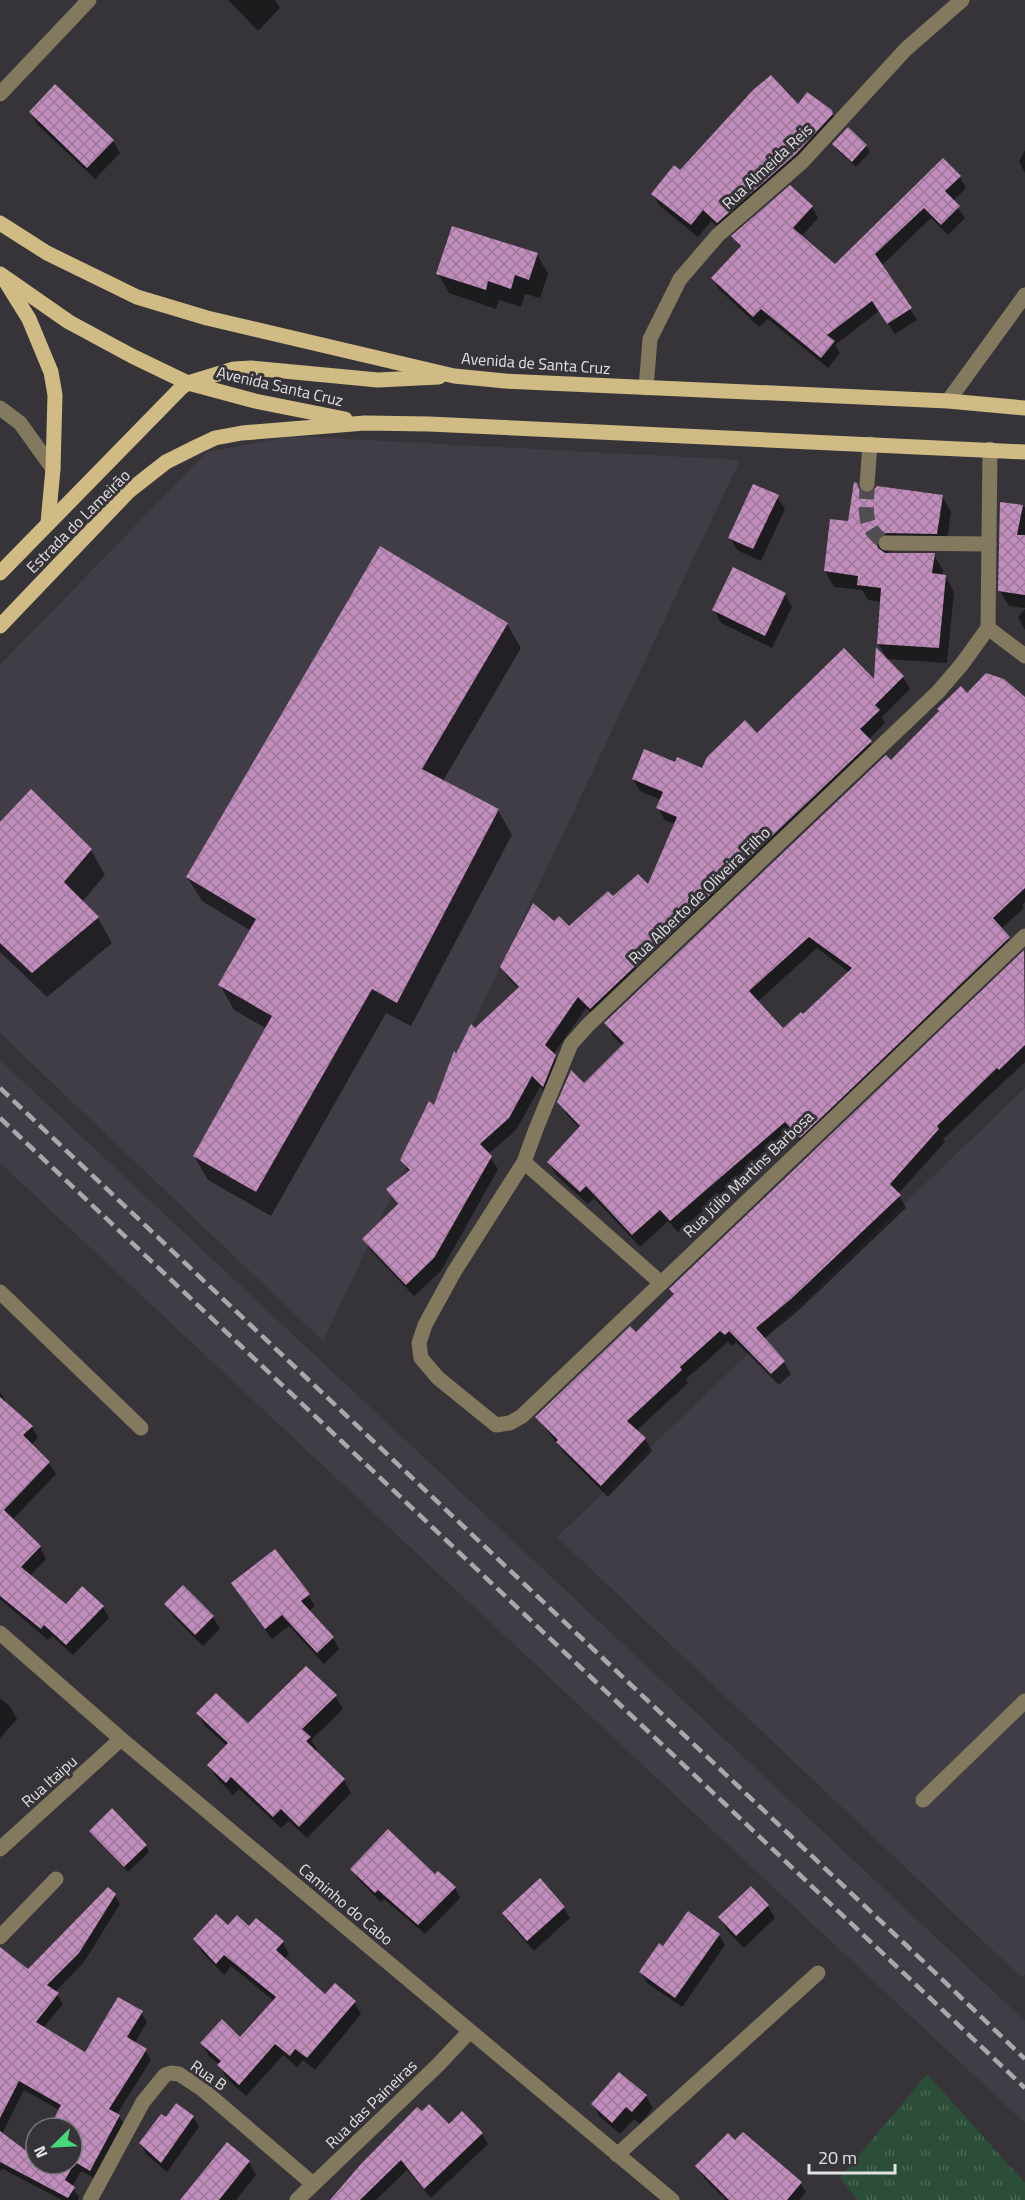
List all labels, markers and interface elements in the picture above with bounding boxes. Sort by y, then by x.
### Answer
street label: Rua Almeida Reis [716,117,818,215]
street label: Avenida de Santa Cruz [461,346,611,380]
street label: Avenida Santa Cruz [214,360,346,412]
street label: Estrada do Lameirão [21,464,135,578]
street label: Rua Alberto de Oliveira Filho [623,821,775,969]
street label: Rua Júlio Martins Barbosa [677,1105,819,1243]
street label: Rua Itaipu [16,1749,82,1813]
street label: Caminho do Cabo [294,1857,398,1951]
street label: Rua B [186,2054,232,2096]
street label: Rua das Paineiras [320,2054,422,2154]
north arrow [24,2116,84,2176]
scale bar [809,2137,894,2175]
text: N [27,2142,54,2162]
text: 20 m [818,2144,857,2171]

